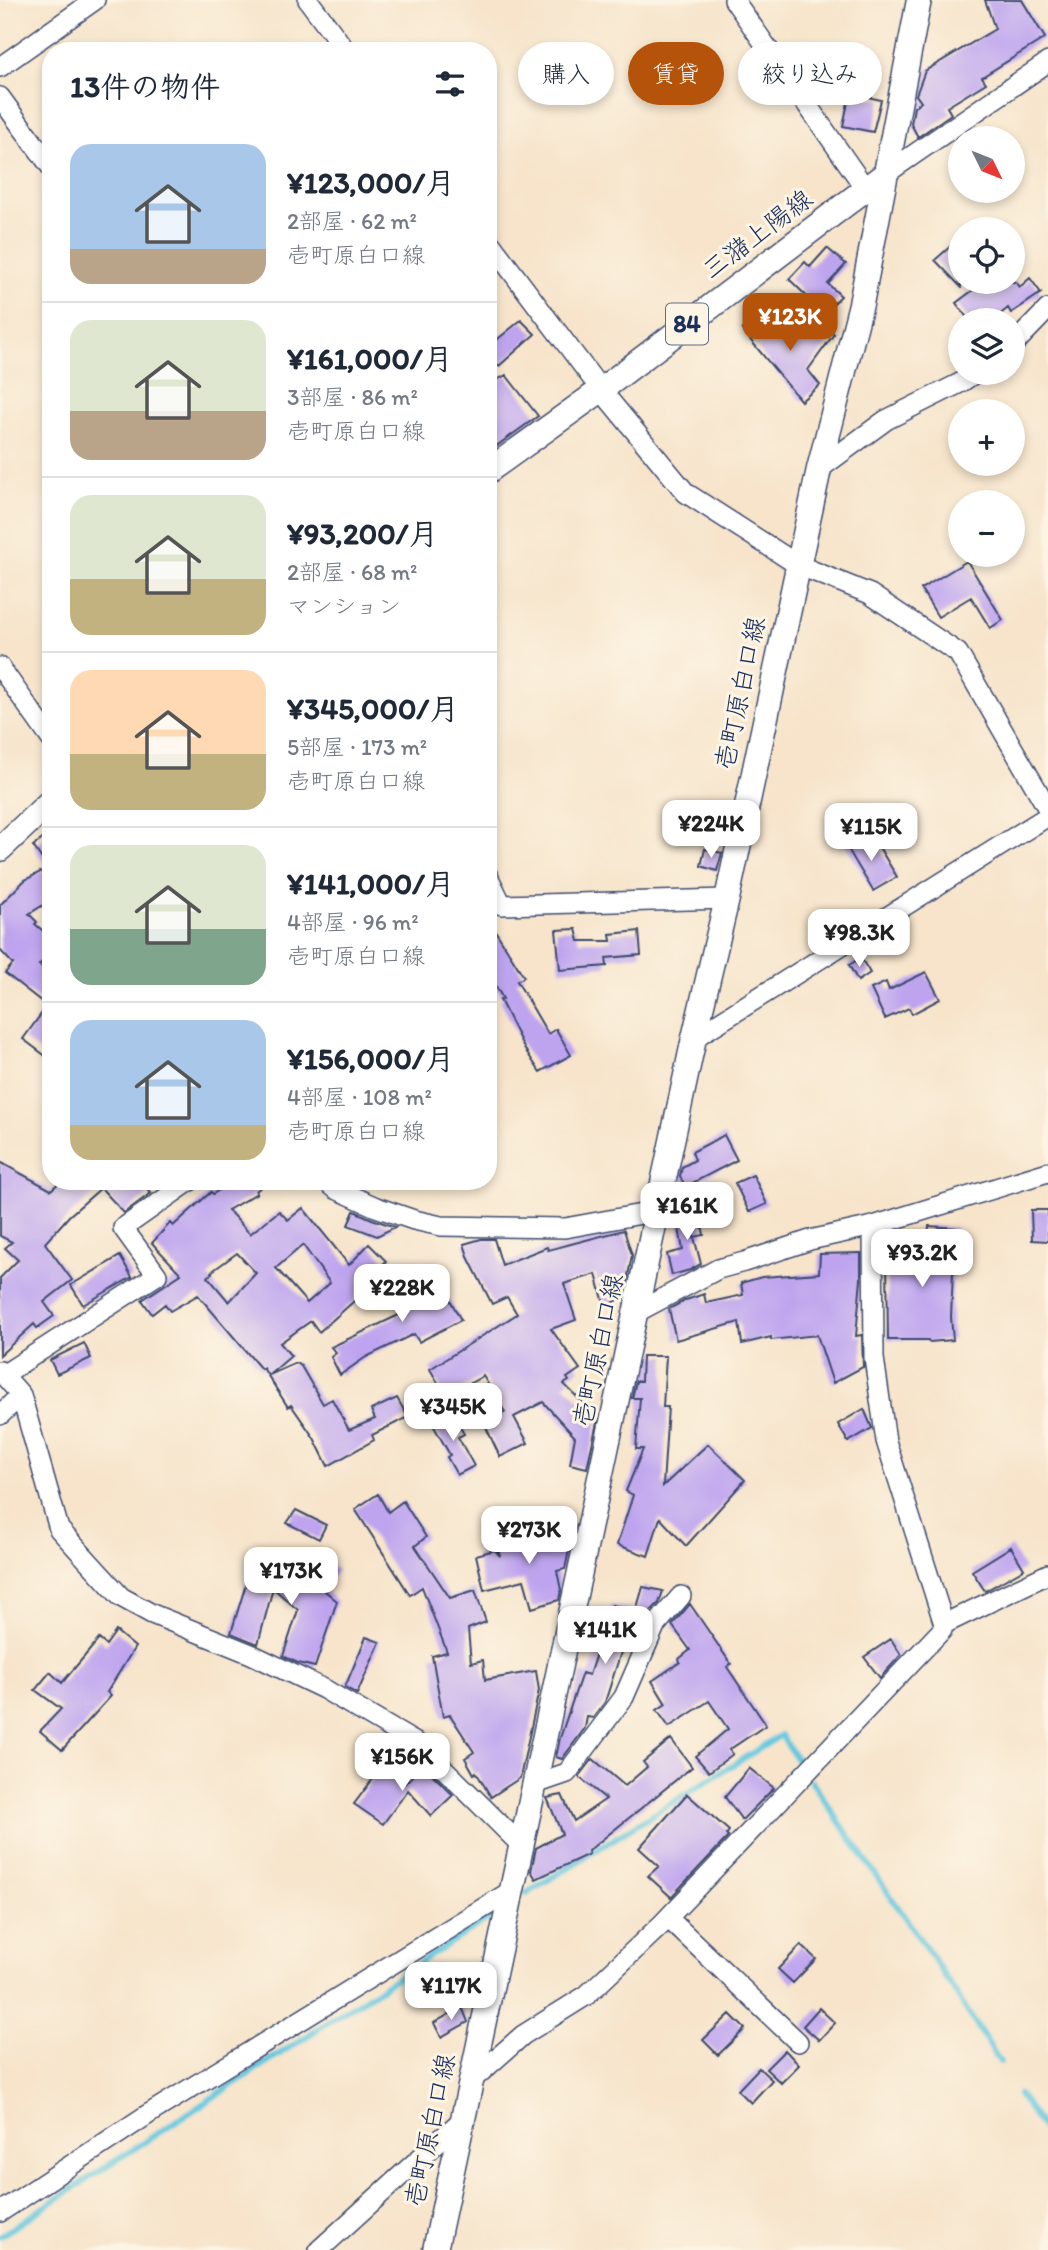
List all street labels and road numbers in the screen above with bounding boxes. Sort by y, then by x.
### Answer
street label: 三潴上陽線 [695,182,819,286]
road number: 84 [666,304,708,344]
street label: 壱町原白口線 [708,613,772,773]
street label: 壱町原白口線 [566,1270,630,1430]
street label: 壱町原白口線 [398,2050,462,2210]

